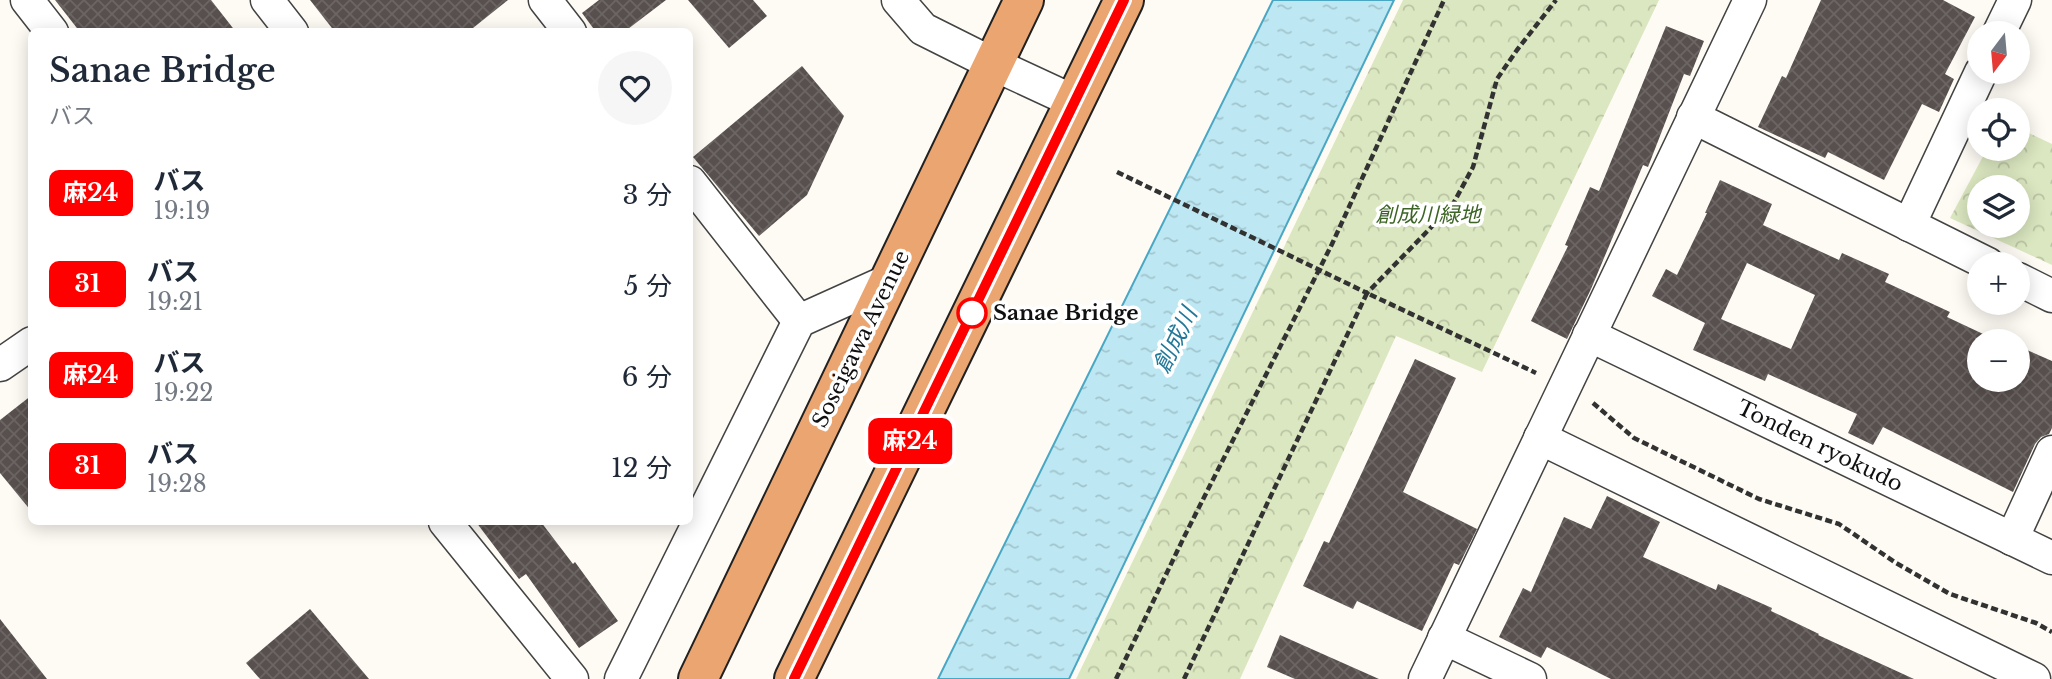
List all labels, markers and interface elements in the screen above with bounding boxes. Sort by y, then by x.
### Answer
north arrow [1967,21,2030,84]
map controls [1967,21,2030,392]
text: Sanae Bridge [49,50,276,91]
button: heart [598,51,672,125]
button: locate [1967,98,2030,161]
text: バス [49,102,95,130]
text: バス [154,165,206,197]
button: layers [1967,175,2030,238]
text: 麻24 [63,178,119,207]
text: 3 分 [623,179,672,211]
text: 19:19 [154,197,210,225]
park label: 創成川緑地 [1376,202,1482,228]
street label: Soseigawa Avenue [807,246,915,432]
button: + [1967,252,2030,315]
text: バス [147,256,199,288]
text: 31 [75,269,100,298]
text: 5 分 [624,270,672,302]
text: 19:21 [147,288,203,316]
marker: Sanae Bridge [957,298,987,328]
place label: Sanae Bridge [993,300,1139,326]
water label: 創成川 [1147,300,1204,377]
button: − [1967,329,2030,392]
text: バス [154,347,206,379]
text: 麻24 [63,360,119,389]
text: 6 分 [622,361,672,393]
text: 19:22 [154,379,214,407]
street label: Tonden ryokudo [1733,395,1907,497]
line badge: 麻24 [870,418,950,464]
text: 麻24 [882,426,938,455]
text: バス [147,438,199,470]
text: 31 [75,451,100,480]
text: 12 分 [611,452,672,484]
text: 19:28 [147,470,207,498]

